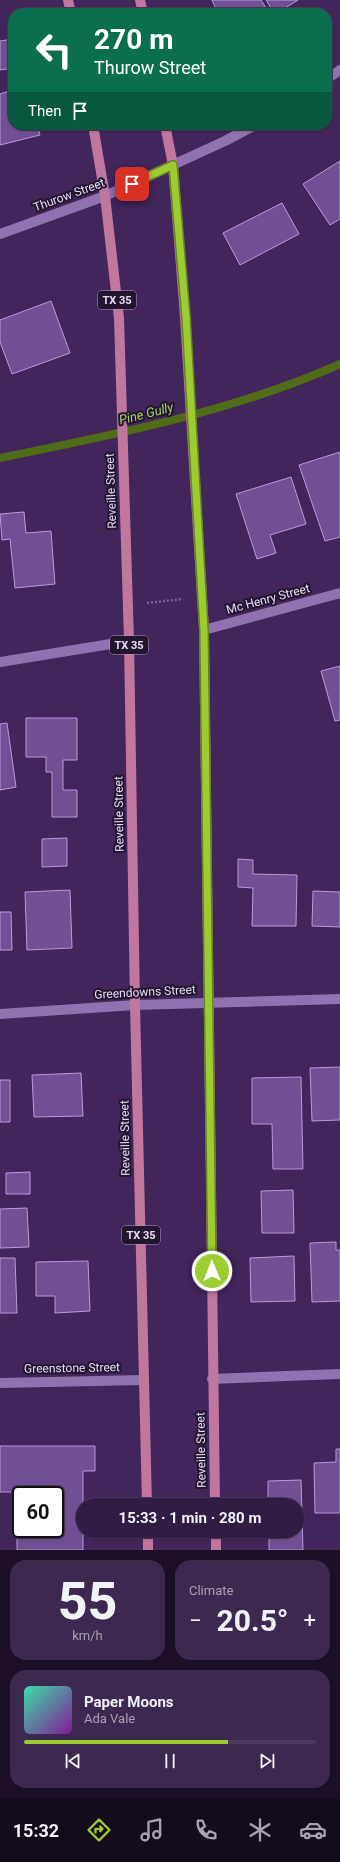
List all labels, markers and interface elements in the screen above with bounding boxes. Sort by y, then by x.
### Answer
text: 270 m [94,23,173,56]
icon: left [28,24,80,76]
text: Thurow Street [94,57,206,78]
icon: arrive [69,100,91,122]
text: Then [28,102,61,120]
pin [115,167,149,201]
icon: arrive [121,173,143,195]
street label: Thurow Street [31,176,107,214]
road number: TX 35 [98,291,136,309]
water label: Pine Gully [117,399,176,427]
street label: Reveille Street [103,453,119,529]
street label: Mc Henry Street [225,581,311,617]
road number: TX 35 [110,636,148,654]
street label: Reveille Street [111,776,127,852]
street label: Greendowns Street [94,982,196,1002]
street label: Reveille Street [117,1100,133,1176]
road number: TX 35 [122,1226,160,1244]
position arrow [191,1250,233,1292]
street label: Greenstone Street [24,1360,120,1376]
street label: Reveille Street [193,1412,209,1488]
speed limit sign: 60 [12,1486,64,1538]
text: 15:33 · 1 min · 280 m [119,1509,261,1527]
text: 55 [58,1571,117,1632]
text: Climate [189,1583,233,1598]
text: 20.5° [217,1603,289,1638]
text: − [189,1608,202,1633]
text: + [304,1608,316,1633]
text: km/h [72,1628,103,1643]
text: Paper Moons [84,1693,174,1711]
text: Ada Vale [84,1711,135,1726]
icon: previous [62,1750,84,1772]
icon: pause [159,1750,181,1772]
icon: next [256,1750,278,1772]
icon: directions [85,1816,113,1844]
icon: music [138,1816,166,1844]
icon: phone [192,1816,220,1844]
icon: climate [246,1816,274,1844]
icon: car [299,1816,327,1844]
text: 15:32 [13,1820,59,1841]

